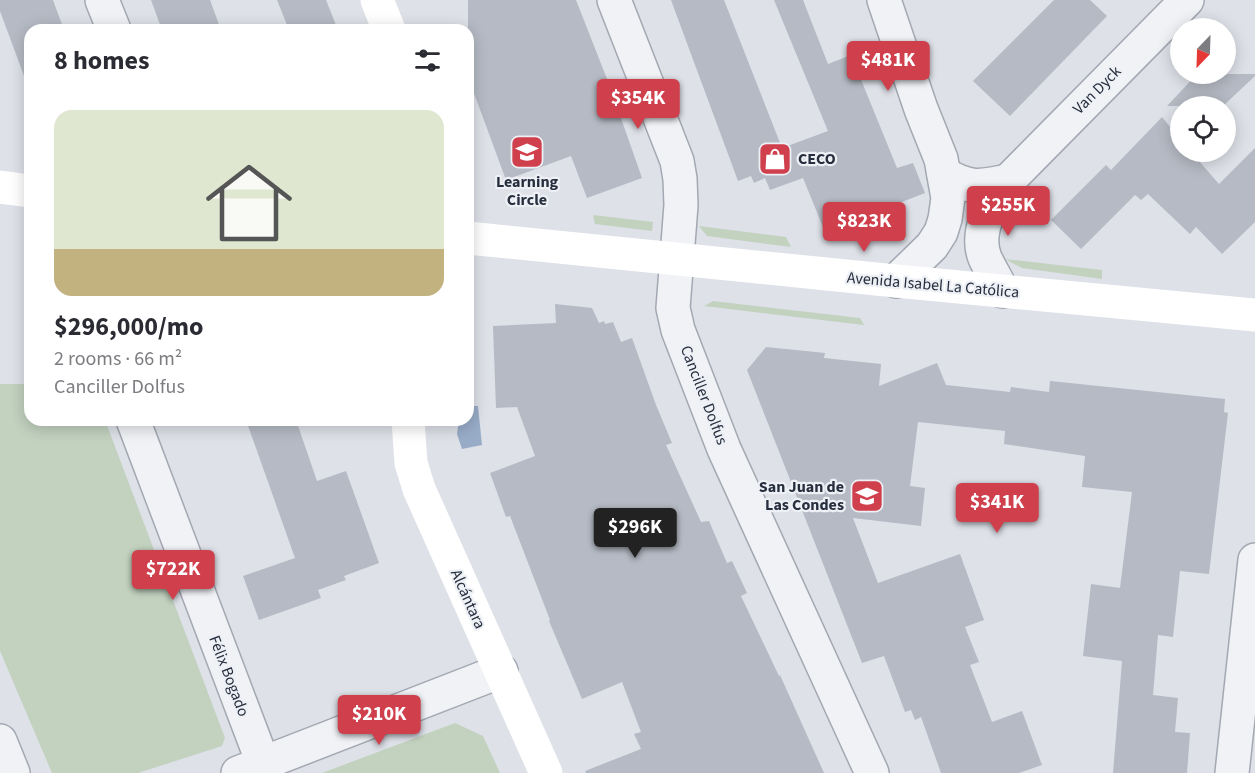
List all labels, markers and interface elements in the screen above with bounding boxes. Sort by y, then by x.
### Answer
north arrow [1170,18,1236,84]
map controls [1170,18,1236,162]
pin: $481K [846,41,930,92]
text: 8 homes [54,42,149,79]
icon: filters [411,44,444,77]
text: $481K [861,46,915,74]
street label: Van Dyck [1068,61,1126,119]
pin: $354K [596,79,680,130]
text: $354K [611,84,665,112]
button: locate [1170,96,1236,162]
school or university icon: Learning Circle [509,134,545,170]
shop icon: CECO [757,141,793,177]
place label: CECO [798,148,836,170]
icon: home [195,149,303,257]
place label: Learning Circle [496,171,559,211]
pin: $255K [966,186,1050,237]
text: $255K [981,191,1035,219]
pin: $823K [822,202,906,253]
text: $823K [837,207,891,235]
street label: Avenida Isabel La Católica [846,267,1020,303]
text: $296,000/mo [54,308,203,345]
street label: Canciller Dolfus [675,342,733,448]
text: 2 rooms · 66 m² [54,345,182,373]
text: Canciller Dolfus [54,373,185,401]
place label: San Juan de Las Condes [759,476,844,516]
school or university icon: San Juan de Las Condes [849,478,885,514]
pin: $341K [955,483,1039,534]
text: $341K [970,488,1024,516]
pin: $296K [593,508,677,559]
text: $296K [608,513,662,541]
pin: $722K [131,550,215,601]
text: $722K [146,555,200,583]
street label: Alcántara [445,566,491,632]
street label: Félix Bogado [203,632,255,720]
pin: $210K [337,695,421,746]
text: $210K [352,700,406,728]

